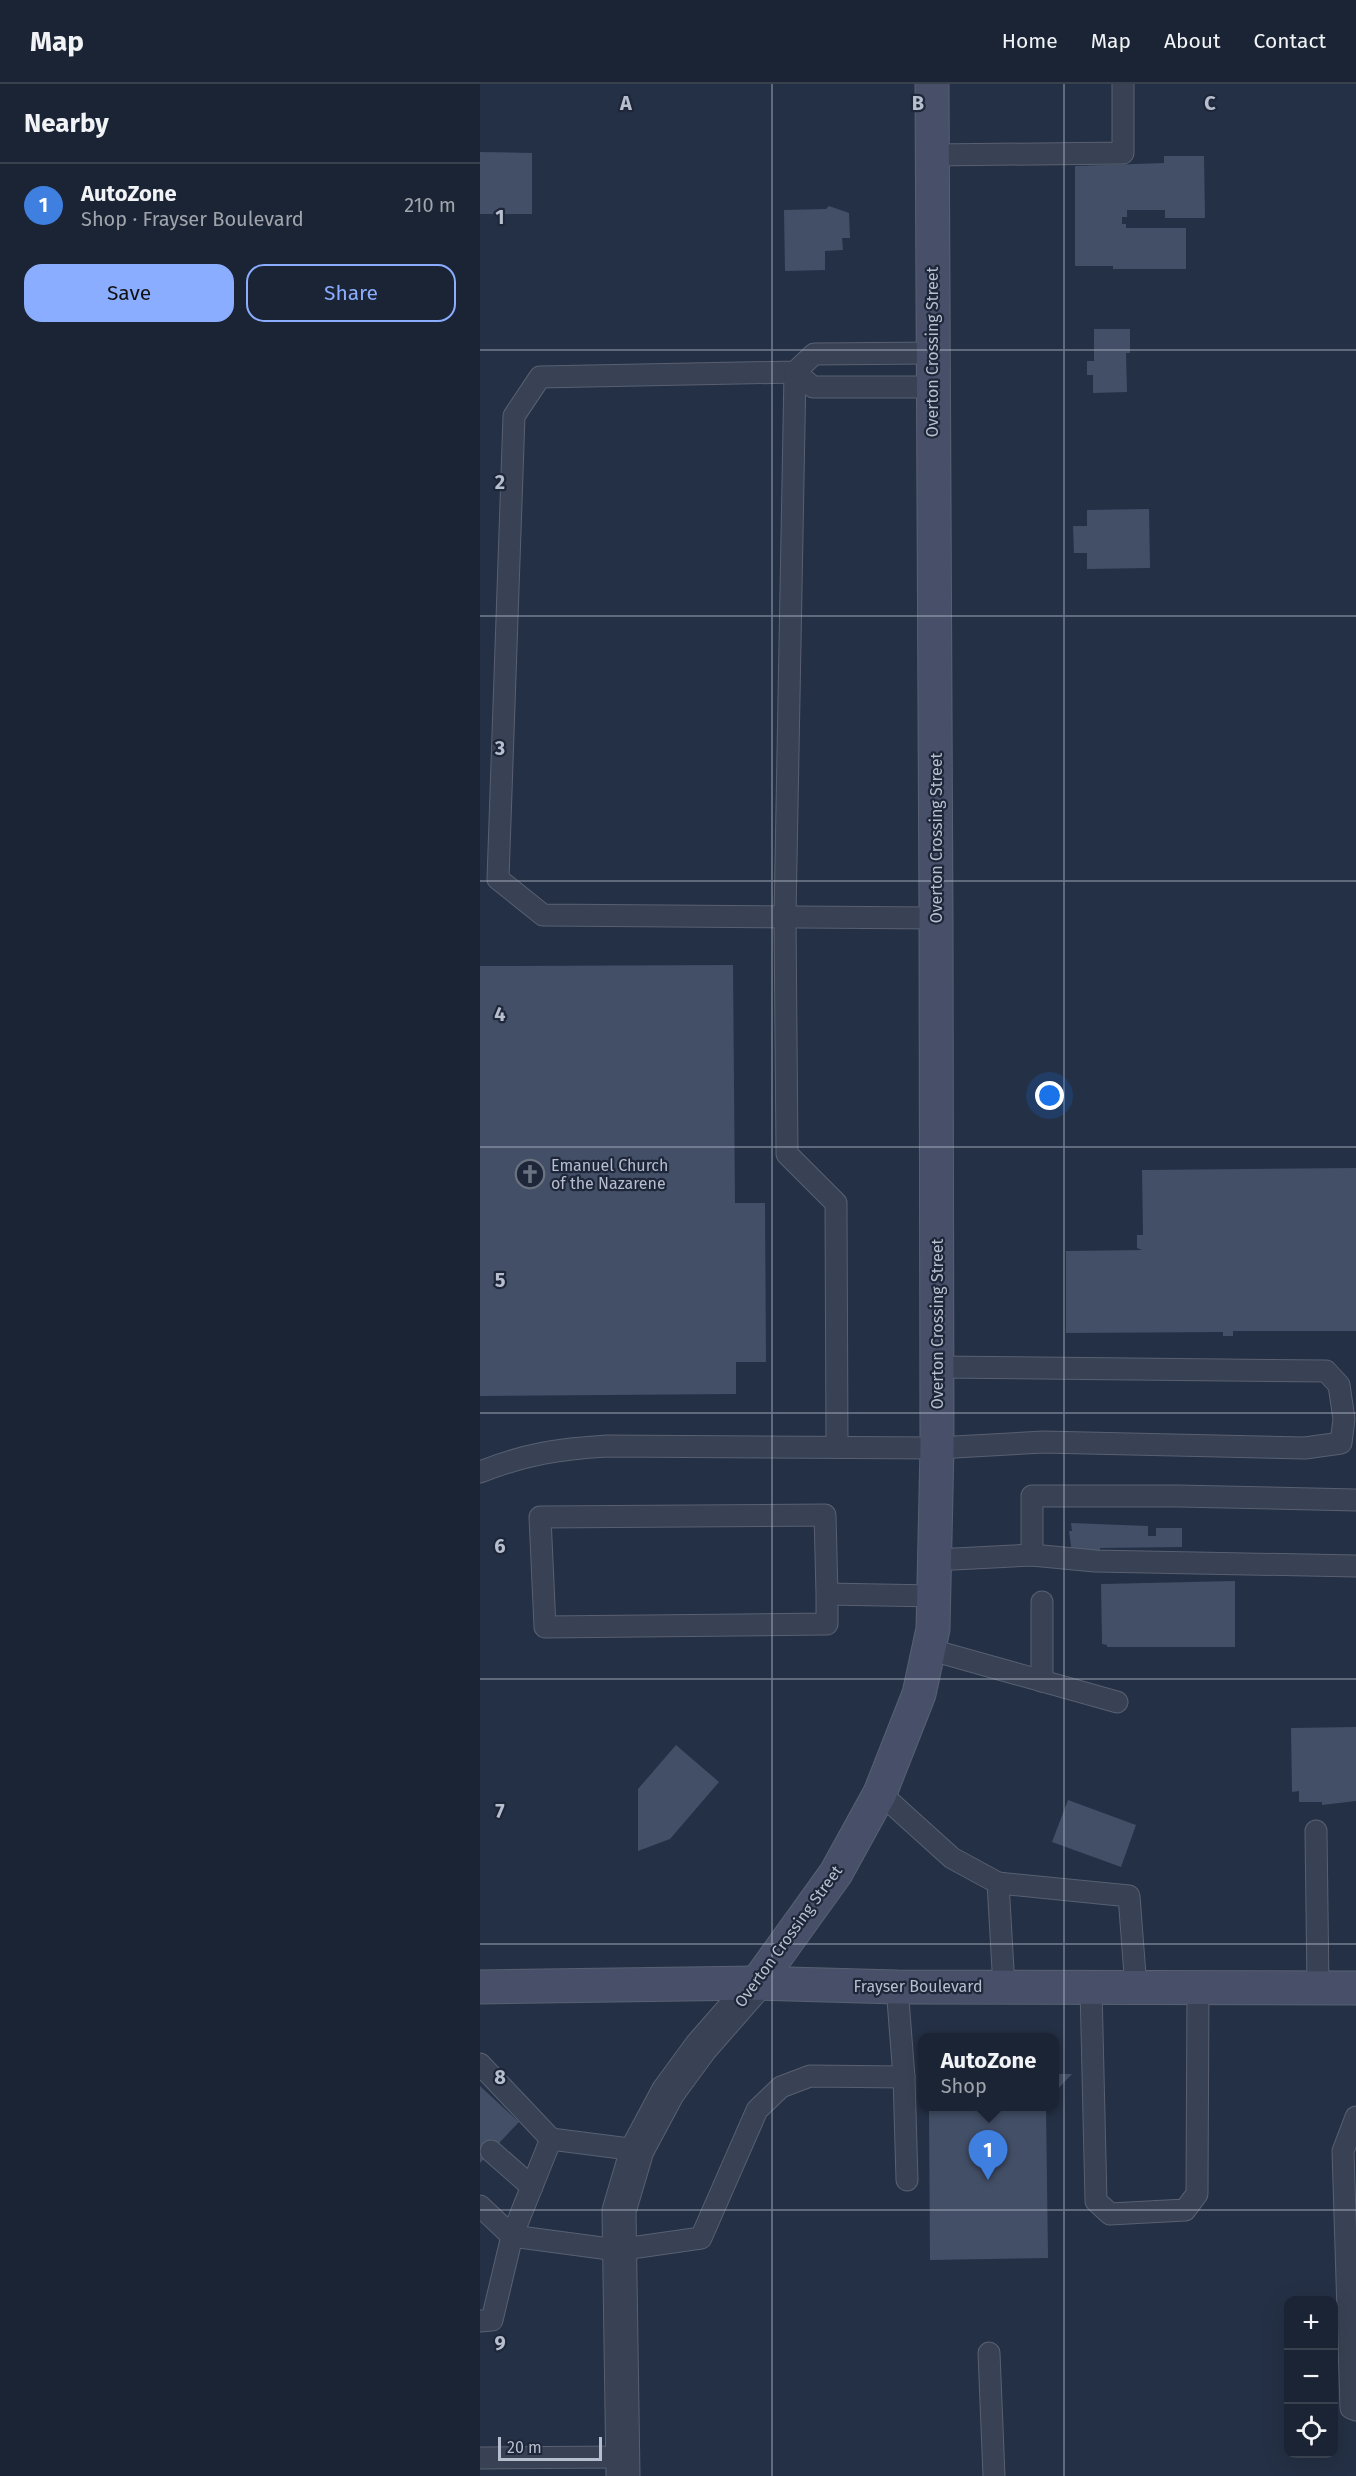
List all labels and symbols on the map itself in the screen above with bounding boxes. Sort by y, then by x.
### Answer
text: A [619,91,633,115]
text: B [912,91,924,115]
text: C [1204,91,1216,115]
text: 1 [495,205,505,229]
street label: Overton Crossing Street [923,266,942,437]
text: 2 [495,470,505,494]
text: 3 [494,736,505,760]
street label: Overton Crossing Street [927,752,946,923]
text: 4 [494,1002,506,1026]
your location [1035,1081,1064,1110]
place label: Emanuel Church of the Nazarene [551,1156,668,1193]
church icon: Emanuel Church of the Nazarene [514,1158,546,1190]
street label: Overton Crossing Street [928,1238,947,1409]
text: 5 [495,1268,506,1292]
text: 6 [494,1534,506,1558]
text: 7 [495,1799,505,1823]
street label: Overton Crossing Street [731,1861,846,2011]
street label: Frayser Boulevard [854,1977,982,1996]
text: 8 [494,2065,506,2089]
pin: 1 [968,2130,1008,2180]
text: 9 [494,2331,506,2355]
scale bar [498,2434,602,2462]

